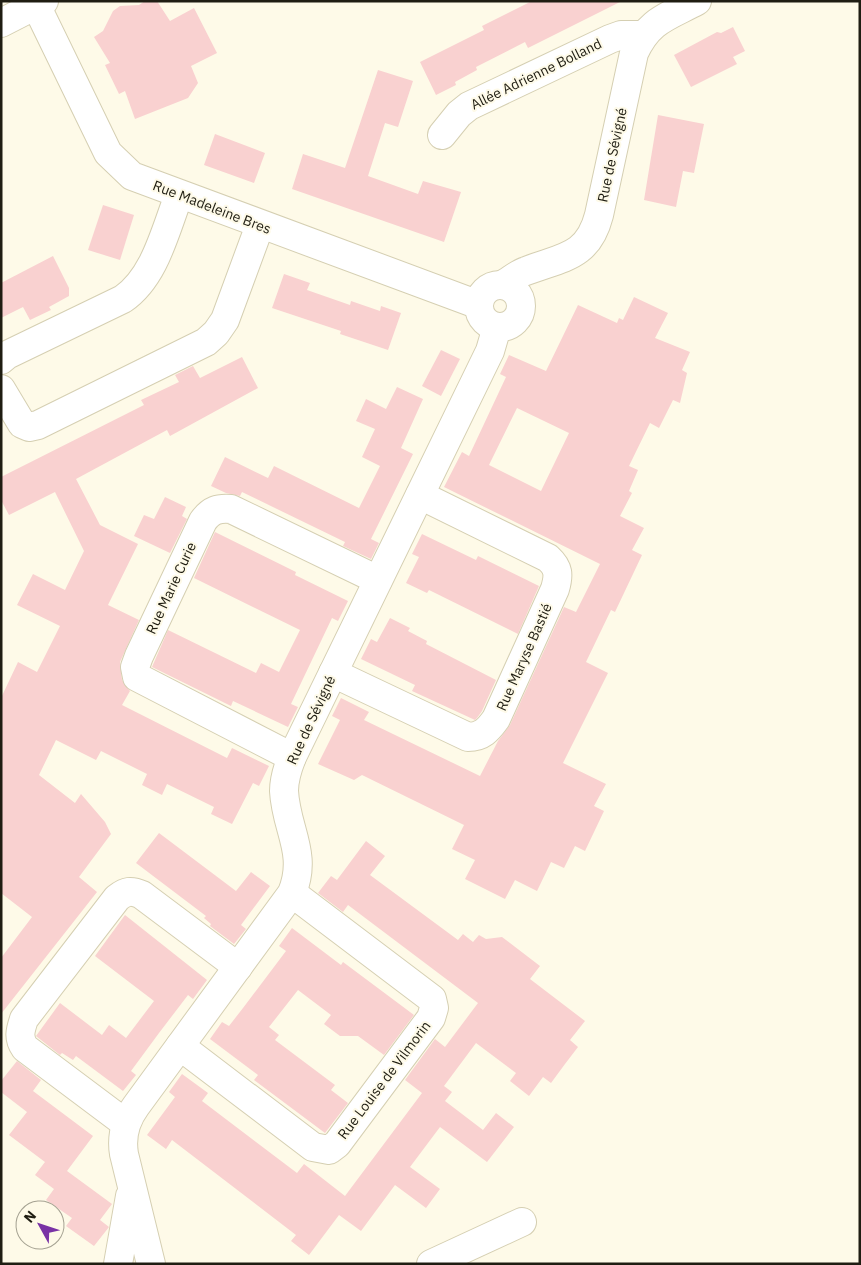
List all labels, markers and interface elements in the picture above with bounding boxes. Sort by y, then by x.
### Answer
street label: Allée Adrienne Bolland [468,34,604,114]
street label: Rue de Sévigné [593,106,631,204]
street label: Rue Madeleine Bres [150,176,274,238]
street label: Rue Marie Curie [142,539,200,637]
street label: Rue Maryse Bastié [492,600,556,714]
street label: Rue de Sévigné [283,672,340,767]
street label: Rue Louise de Vilmorin [334,1017,434,1143]
north arrow [15,1200,65,1250]
text: N [20,1207,40,1226]

